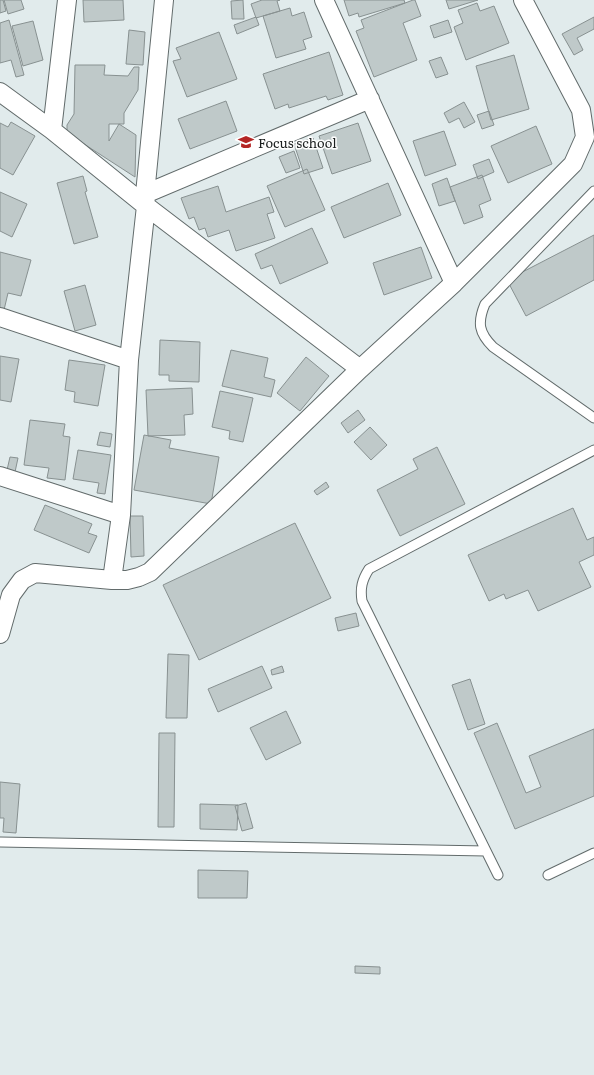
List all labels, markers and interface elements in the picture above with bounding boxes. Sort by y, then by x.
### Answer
school or university icon: Focus school [237,133,255,151]
place label: Focus school [258,133,337,152]

